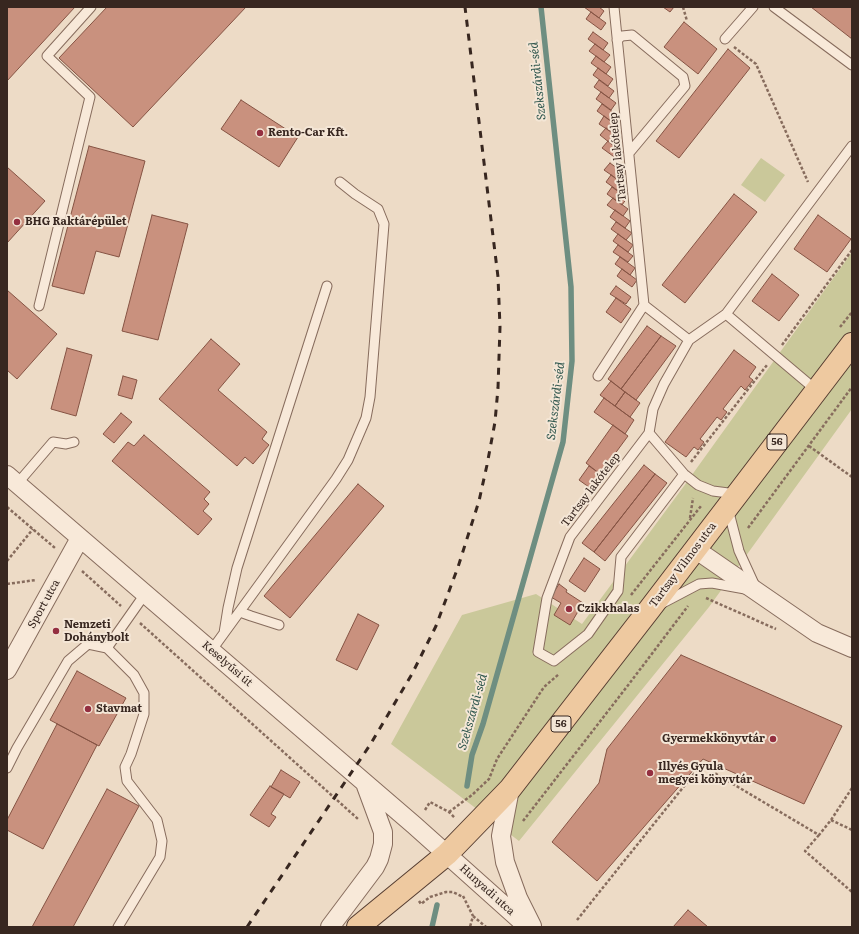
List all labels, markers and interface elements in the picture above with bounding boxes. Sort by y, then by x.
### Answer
water label: Szekszárdi-séd [527,41,549,121]
street label: Tartsay lakótelep [607,112,629,202]
place label: Rento-Car Kft. [268,126,348,140]
marker: Rento-Car Kft. [255,128,265,138]
place label: BHG Raktárépület [25,215,127,229]
marker: BHG Raktárépület [12,217,22,227]
water label: Szekszárdi-séd [544,361,568,441]
road number: 56 [767,434,787,450]
street label: Tartsay lakótelep [559,450,623,530]
street label: Tartsay Vilmos utca [647,520,719,610]
street label: Sport utca [25,577,63,631]
place label: Czikkhalas [577,602,639,616]
marker: Czikkhalas [564,604,574,614]
place label: Nemzeti Dohánybolt [64,618,129,644]
marker: Nemzeti Dohánybolt [51,626,61,636]
street label: Keselyűsi út [199,638,255,690]
water label: Szekszárdi-séd [455,672,491,752]
place label: Stavmat [96,702,142,716]
marker: Stavmat [83,704,93,714]
road number: 56 [551,716,571,732]
place label: Gyermekkönyvtár [662,732,765,746]
marker: Gyermekkönyvtár [768,734,778,744]
place label: Illyés Gyula megyei könyvtár [658,760,752,786]
marker: Illyés Gyula megyei könyvtár [645,768,655,778]
street label: Hunyadi utca [457,862,517,918]

